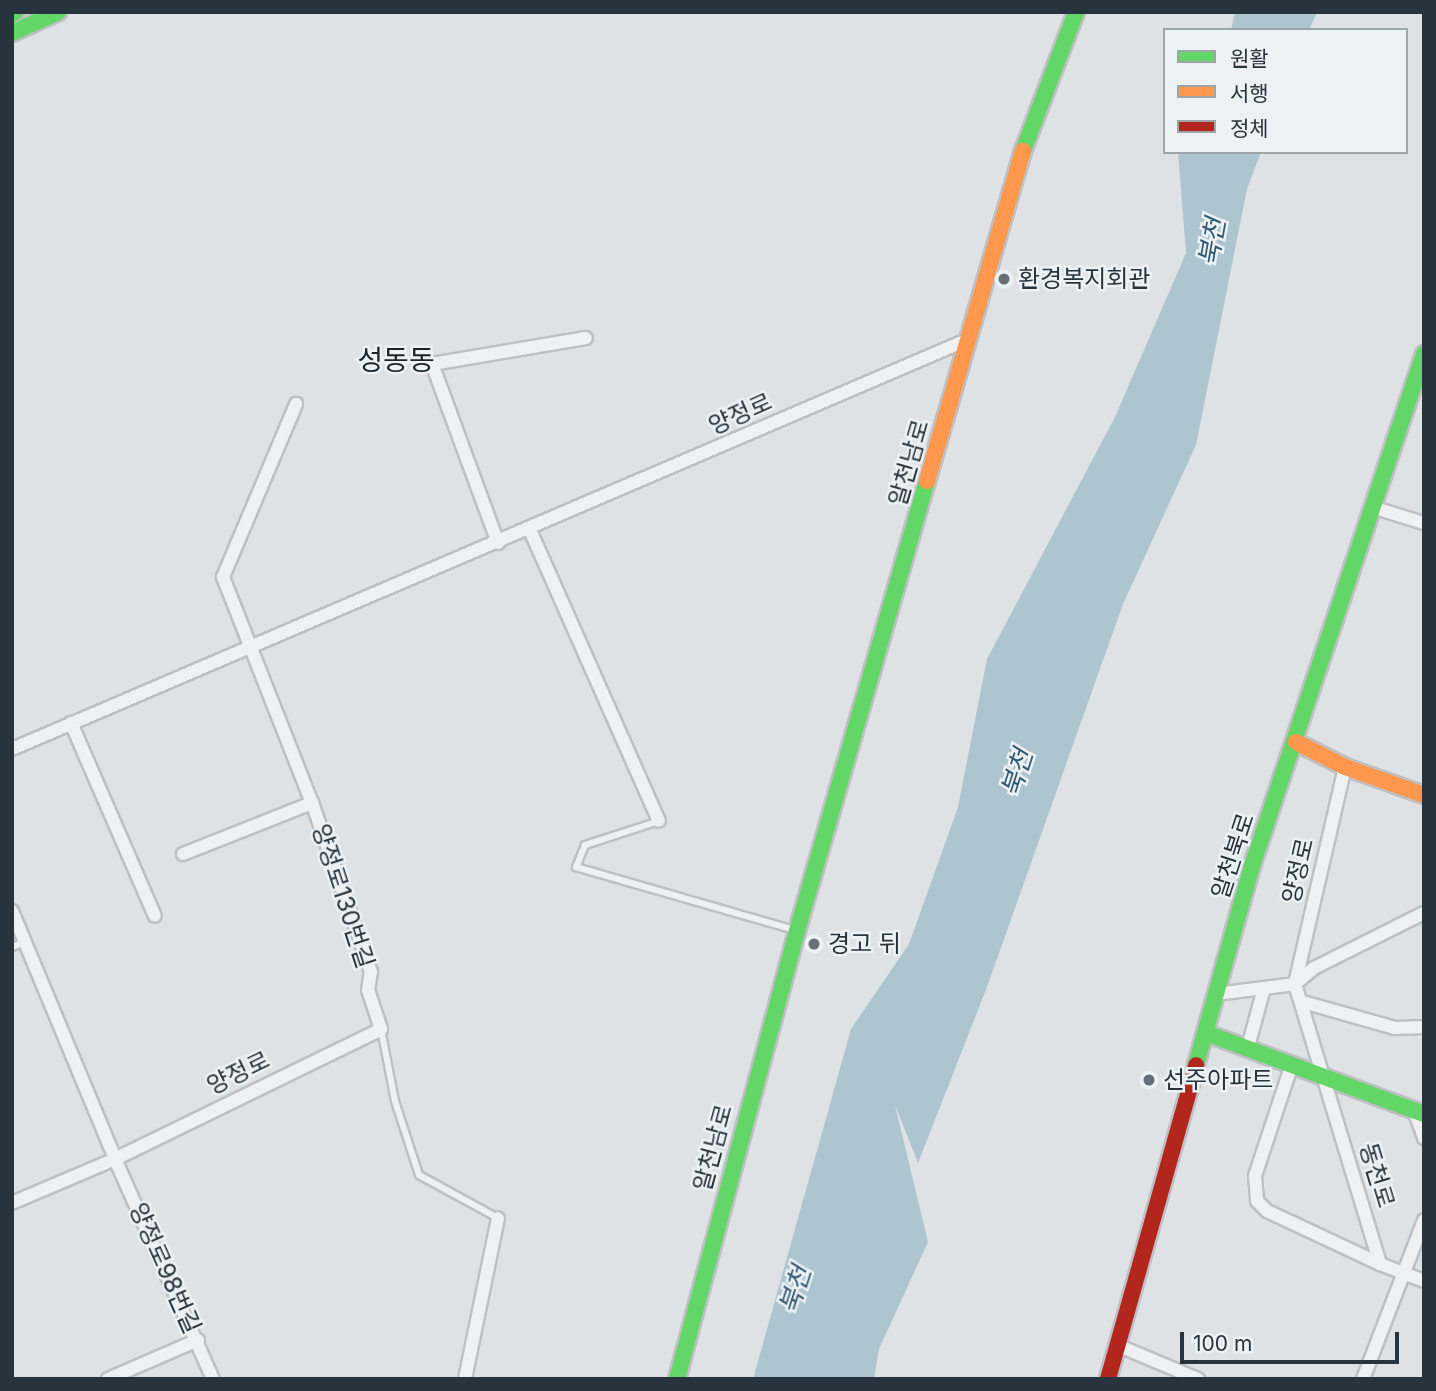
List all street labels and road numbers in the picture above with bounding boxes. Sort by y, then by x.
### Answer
street label: 양정로 [704,387,776,441]
street label: 알천남로 [883,417,935,509]
street label: 알천북로 [1206,810,1260,902]
street label: 양정로130번길 [306,820,380,972]
street label: 양정로 [1277,835,1319,907]
street label: 양정로 [202,1046,274,1100]
street label: 알천남로 [688,1102,738,1194]
street label: 동천로 [1354,1139,1400,1211]
street label: 양정로98번길 [123,1198,207,1338]

